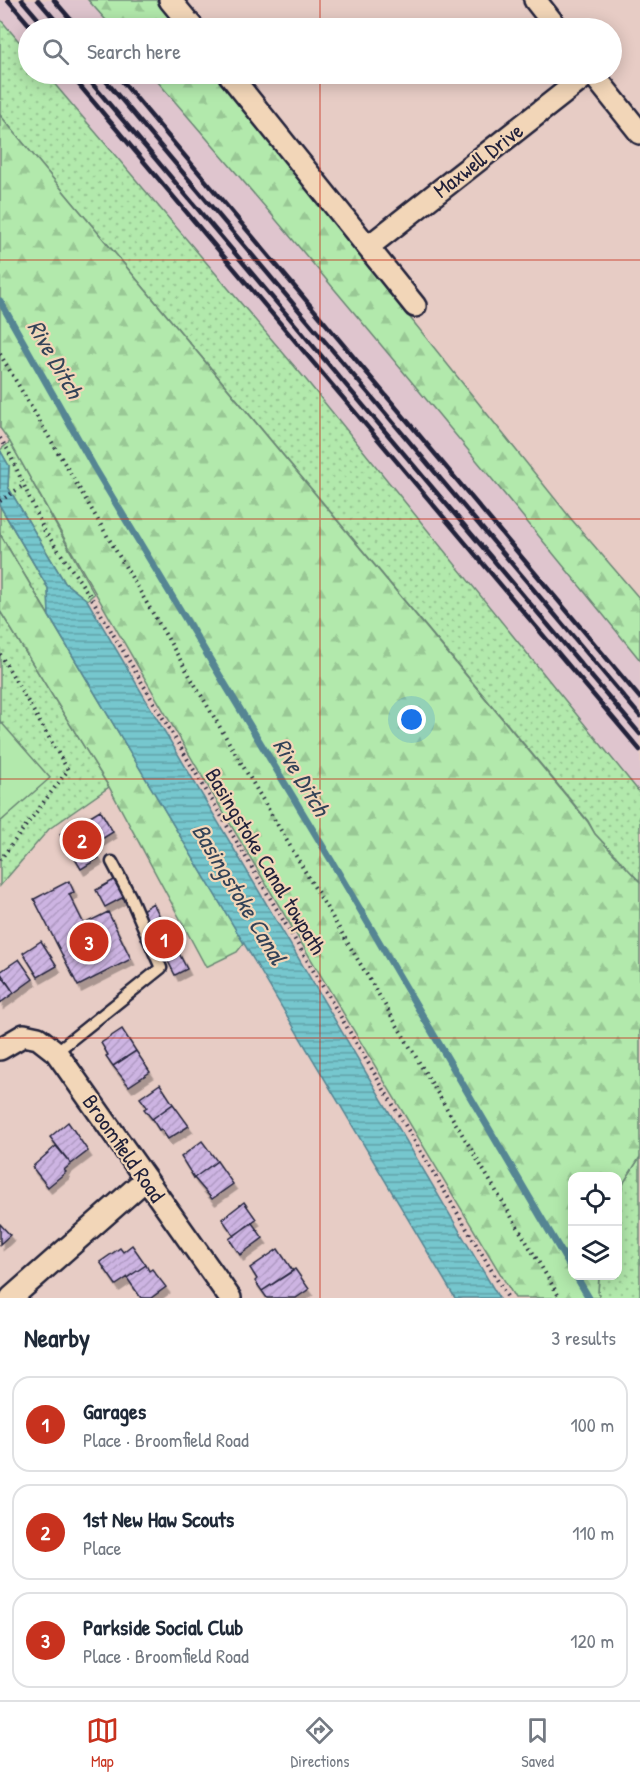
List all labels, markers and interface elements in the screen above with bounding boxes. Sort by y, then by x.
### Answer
search box [18,18,622,84]
icon: search [39,35,72,68]
text: Search here [87,36,181,66]
street label: Maxwell Drive [427,115,529,205]
water label: Rive Ditch [21,314,92,405]
your location [397,705,426,734]
water label: Rive Ditch [266,732,339,823]
street label: Basingstoke Canal towpath [200,763,332,959]
pin: 2 [62,818,101,862]
water label: Basingstoke Canal [186,818,292,970]
pin: 1 [144,916,184,962]
pin: 3 [70,920,109,964]
street label: Broomfield Road [76,1088,172,1208]
map controls [568,1172,622,1280]
button: locate [568,1172,622,1226]
button: layers [568,1226,622,1280]
text: Nearby [24,1320,90,1355]
text: 3 results [551,1324,616,1351]
text: Garages [83,1396,146,1426]
text: 1 [42,1411,49,1438]
text: 100 m [571,1411,614,1438]
text: Place · Broomfield Road [83,1426,249,1453]
text: 1st New Haw Scouts [83,1504,234,1534]
text: 2 [41,1519,50,1546]
text: 110 m [572,1519,614,1546]
text: Place [83,1534,122,1561]
text: Parkside Social Club [83,1612,243,1642]
text: 3 [41,1627,50,1654]
text: 120 m [570,1627,614,1654]
text: Place · Broomfield Road [83,1642,249,1669]
tab: Map [86,1714,119,1772]
tab: Directions [291,1714,349,1772]
tab: Saved [521,1714,554,1772]

